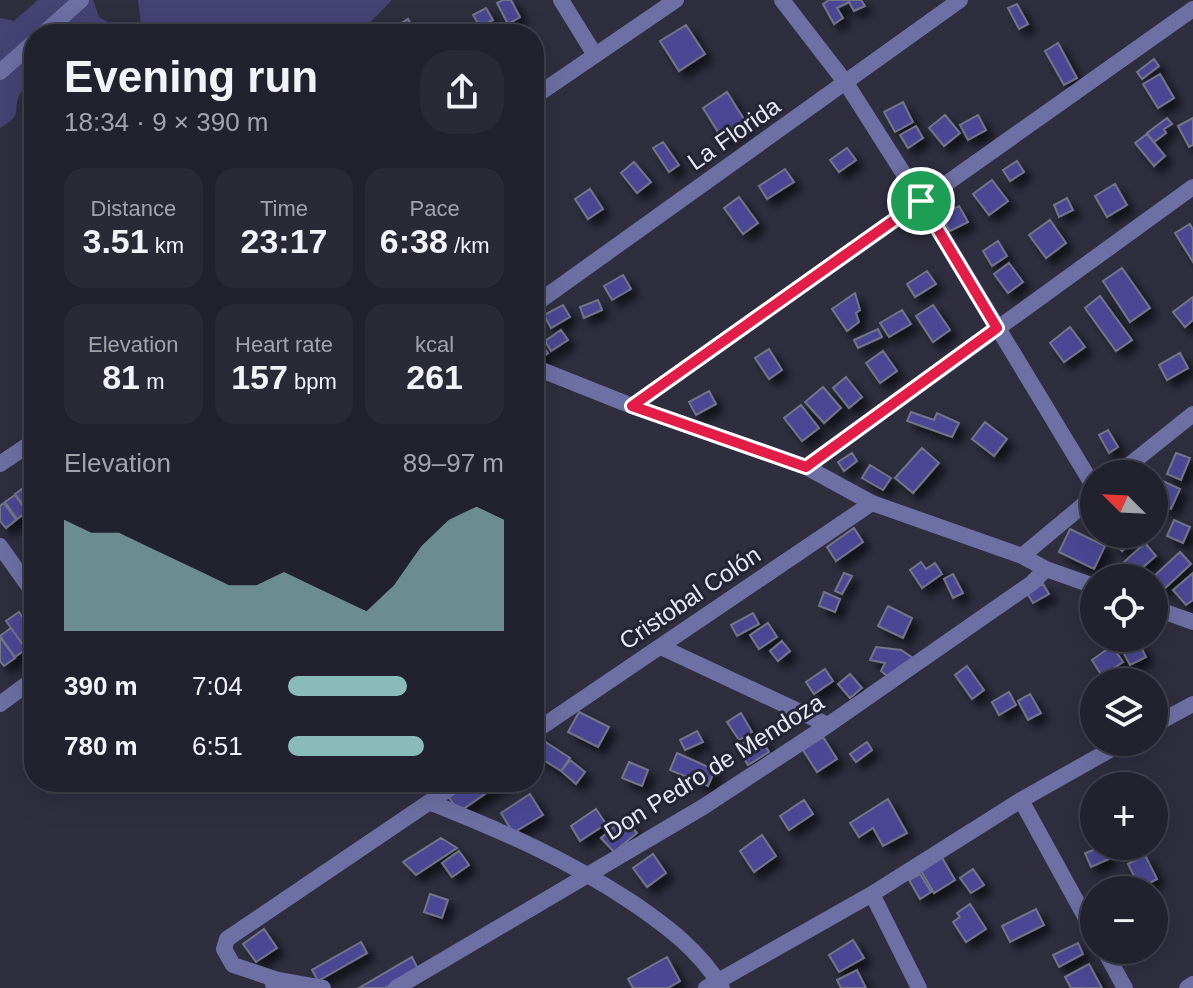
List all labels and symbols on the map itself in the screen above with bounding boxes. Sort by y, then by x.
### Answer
street label: La Florida [682,92,786,175]
pin [887,167,955,235]
north arrow [1080,460,1168,548]
street label: Cristobal Colón [614,541,765,655]
street label: Don Pedro de Mendoza [599,688,829,845]

